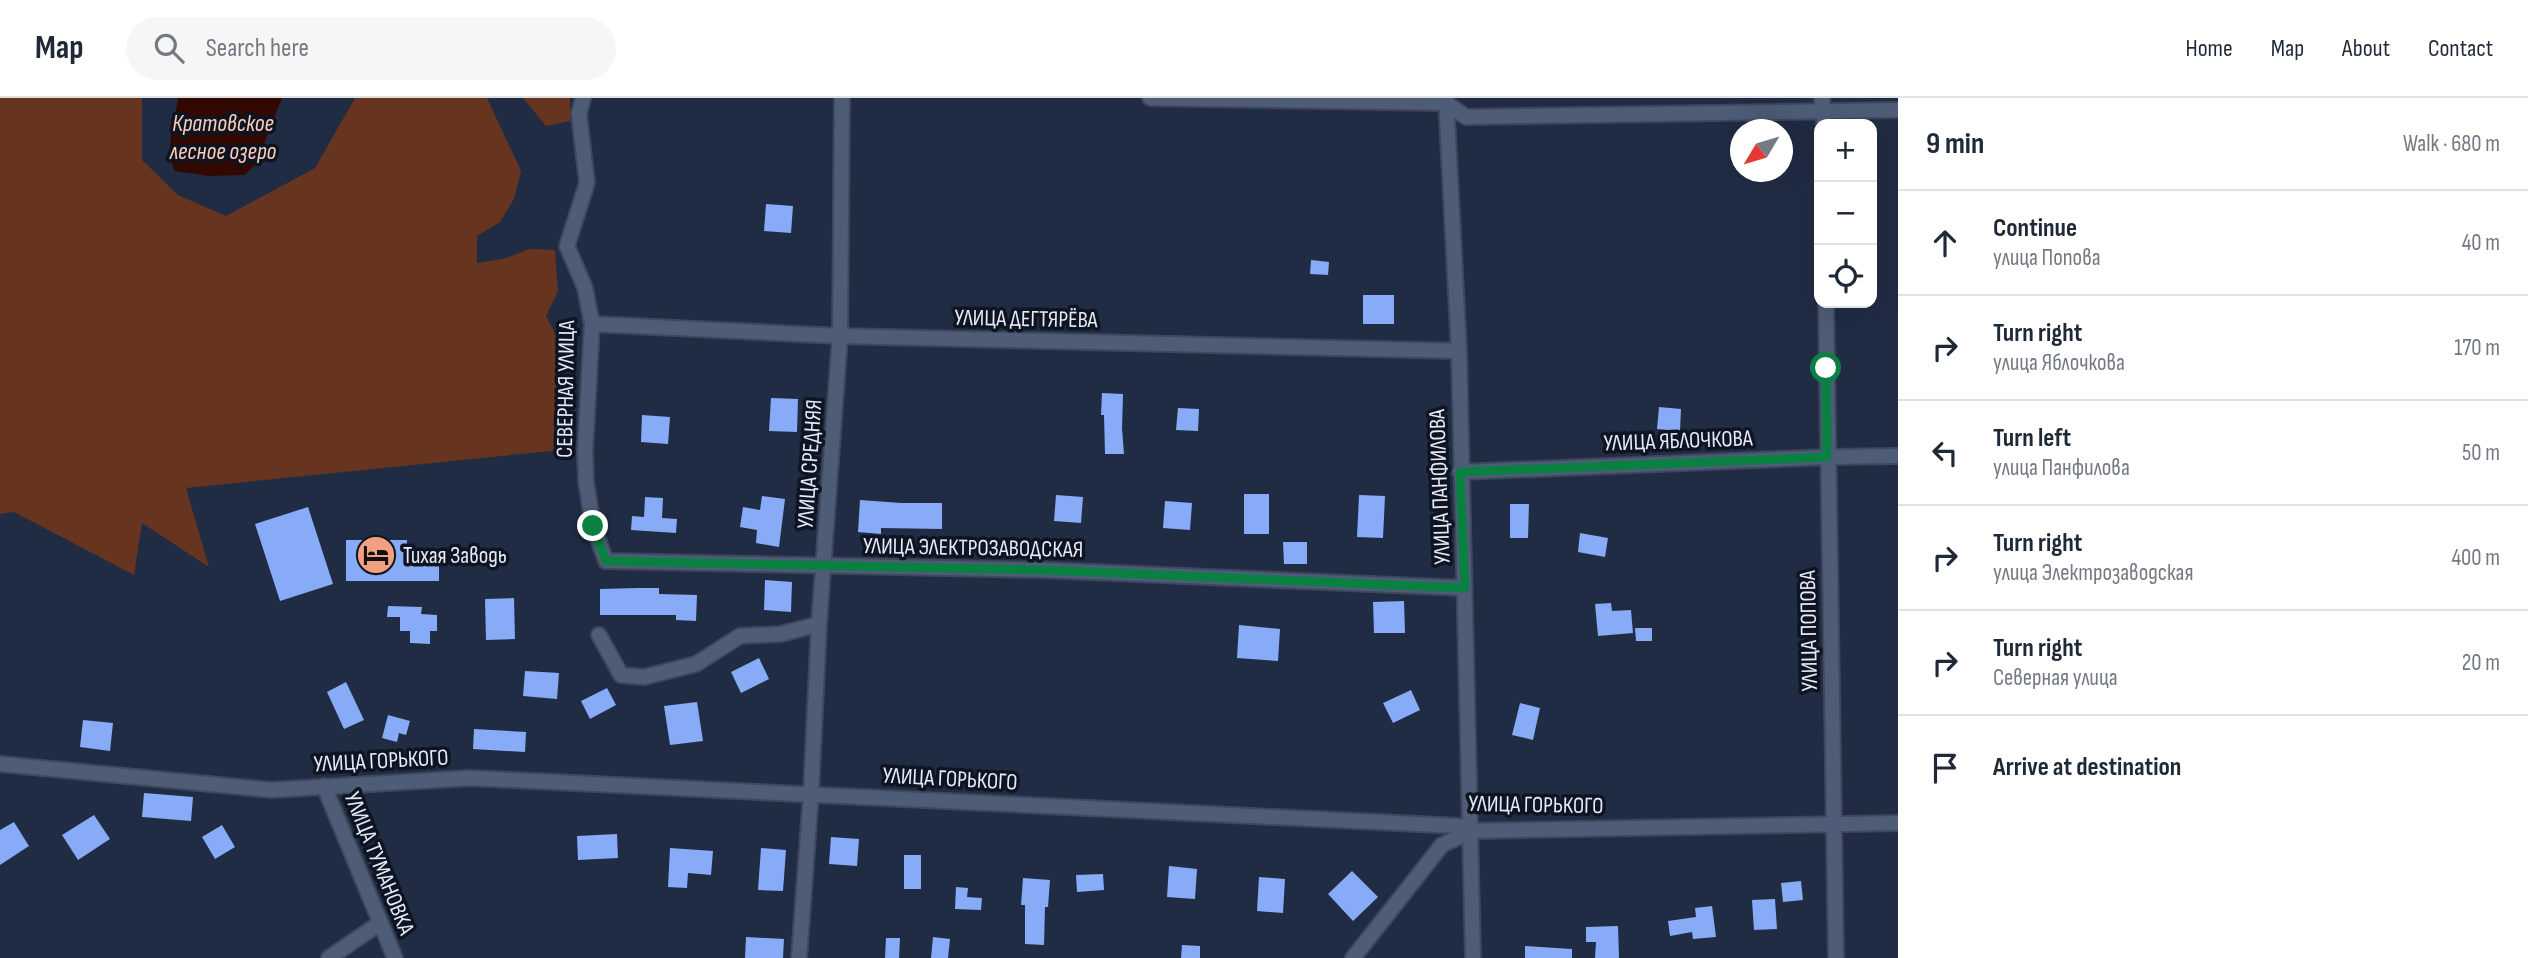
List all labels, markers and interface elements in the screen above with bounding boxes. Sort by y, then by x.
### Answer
search box [126,17,616,80]
text: Map [35,28,84,68]
icon: search [150,29,188,67]
text: Search here [206,33,309,64]
text: Home [2185,34,2233,63]
text: Map [2271,34,2304,63]
text: About [2342,34,2390,63]
text: Contact [2428,34,2493,63]
water label: Кратовское лесное озеро [169,109,277,166]
north arrow [1730,119,1793,182]
map controls [1814,119,1877,308]
button: + [1814,119,1877,182]
text: 9 min [1926,126,1984,162]
text: Walk · 680 m [2403,130,2500,158]
button: − [1814,182,1877,245]
text: Continue [1993,213,2077,244]
icon: ahead [1926,224,1964,262]
text: 40 m [2462,229,2500,257]
text: улица Попова [1993,244,2101,272]
button: locate [1814,245,1877,308]
street label: УЛИЦА ДЕГТЯРЁВА [954,304,1098,334]
text: Turn right [1993,318,2082,349]
street label: СЕВЕРНАЯ УЛИЦА [551,320,581,458]
icon: right [1926,329,1964,367]
text: 170 m [2454,334,2500,362]
text: улица Яблочкова [1993,349,2125,377]
route start [1810,352,1841,383]
street label: УЛИЦА СРЕДНЯЯ [792,398,828,530]
street label: УЛИЦА ПАНФИЛОВА [1423,408,1457,565]
text: Turn left [1993,423,2071,454]
street label: УЛИЦА ЯБЛОЧКОВА [1603,424,1753,458]
icon: left [1926,434,1964,472]
text: 50 m [2462,439,2500,467]
text: улица Панфилова [1993,454,2130,482]
route end [577,510,608,541]
text: Turn right [1993,528,2082,559]
street label: УЛИЦА ЭЛЕКТРОЗАВОДСКАЯ [863,532,1083,564]
hotel icon: Тихая Заводь [355,534,397,576]
icon: right [1926,539,1964,577]
place label: Тихая Заводь [403,542,507,570]
text: 400 m [2451,544,2500,572]
text: улица Электрозаводская [1993,559,2193,587]
street label: УЛИЦА ПОПОВА [1794,570,1824,692]
text: Turn right [1993,633,2082,664]
icon: right [1926,644,1964,682]
text: 20 m [2462,649,2500,677]
text: Северная улица [1993,664,2118,692]
street label: УЛИЦА ГОРЬКОГО [313,743,449,779]
icon: arrive [1926,749,1964,787]
text: Arrive at destination [1993,752,2181,783]
street label: УЛИЦА ГОРЬКОГО [882,761,1018,797]
street label: УЛИЦА ТУМАНОВКА [338,788,421,939]
street label: УЛИЦА ГОРЬКОГО [1468,790,1604,820]

